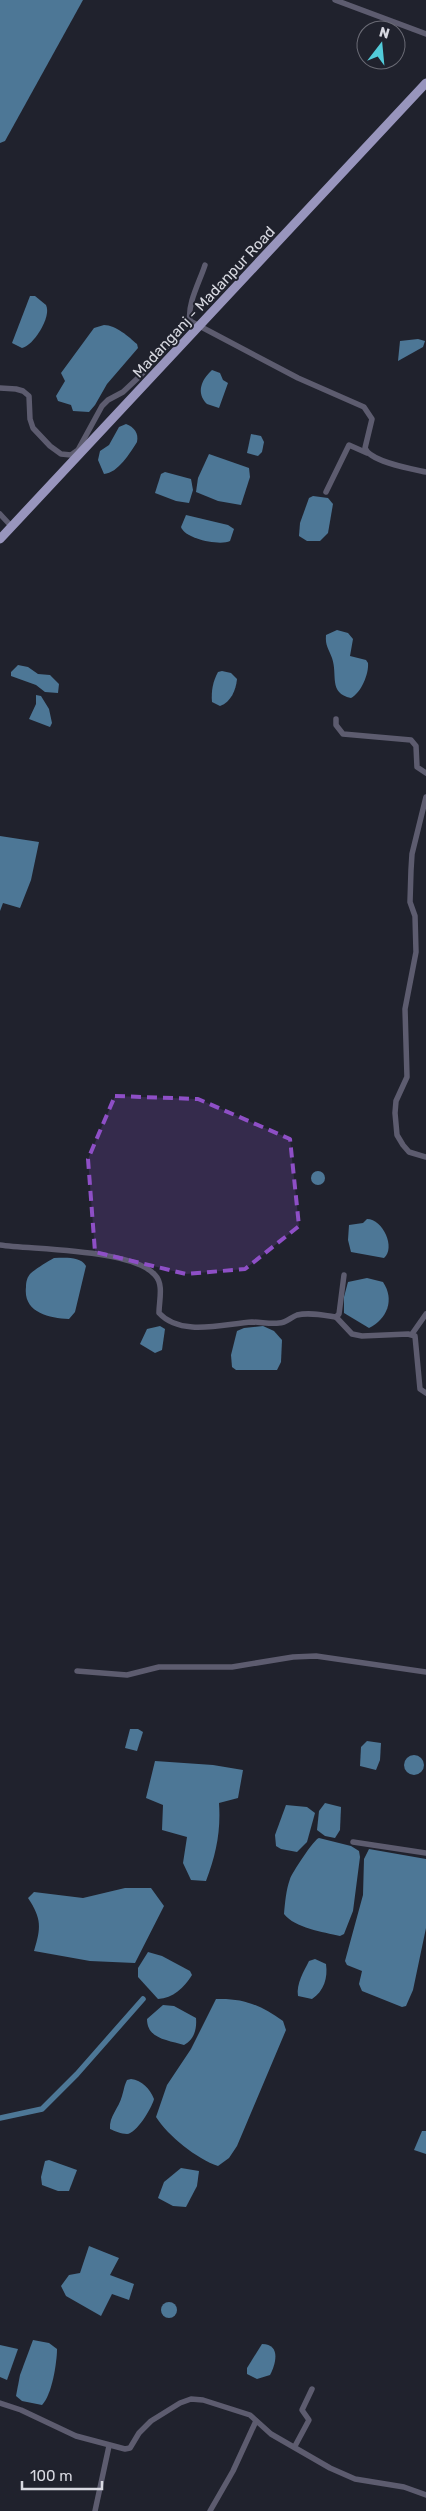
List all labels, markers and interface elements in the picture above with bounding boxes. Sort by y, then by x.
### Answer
north arrow [356,20,406,70]
text: N [377,23,392,43]
street label: Madanganj - Madanpur Road [129,223,279,381]
scale bar [22,2458,102,2490]
text: 100 m [30,2467,72,2485]

